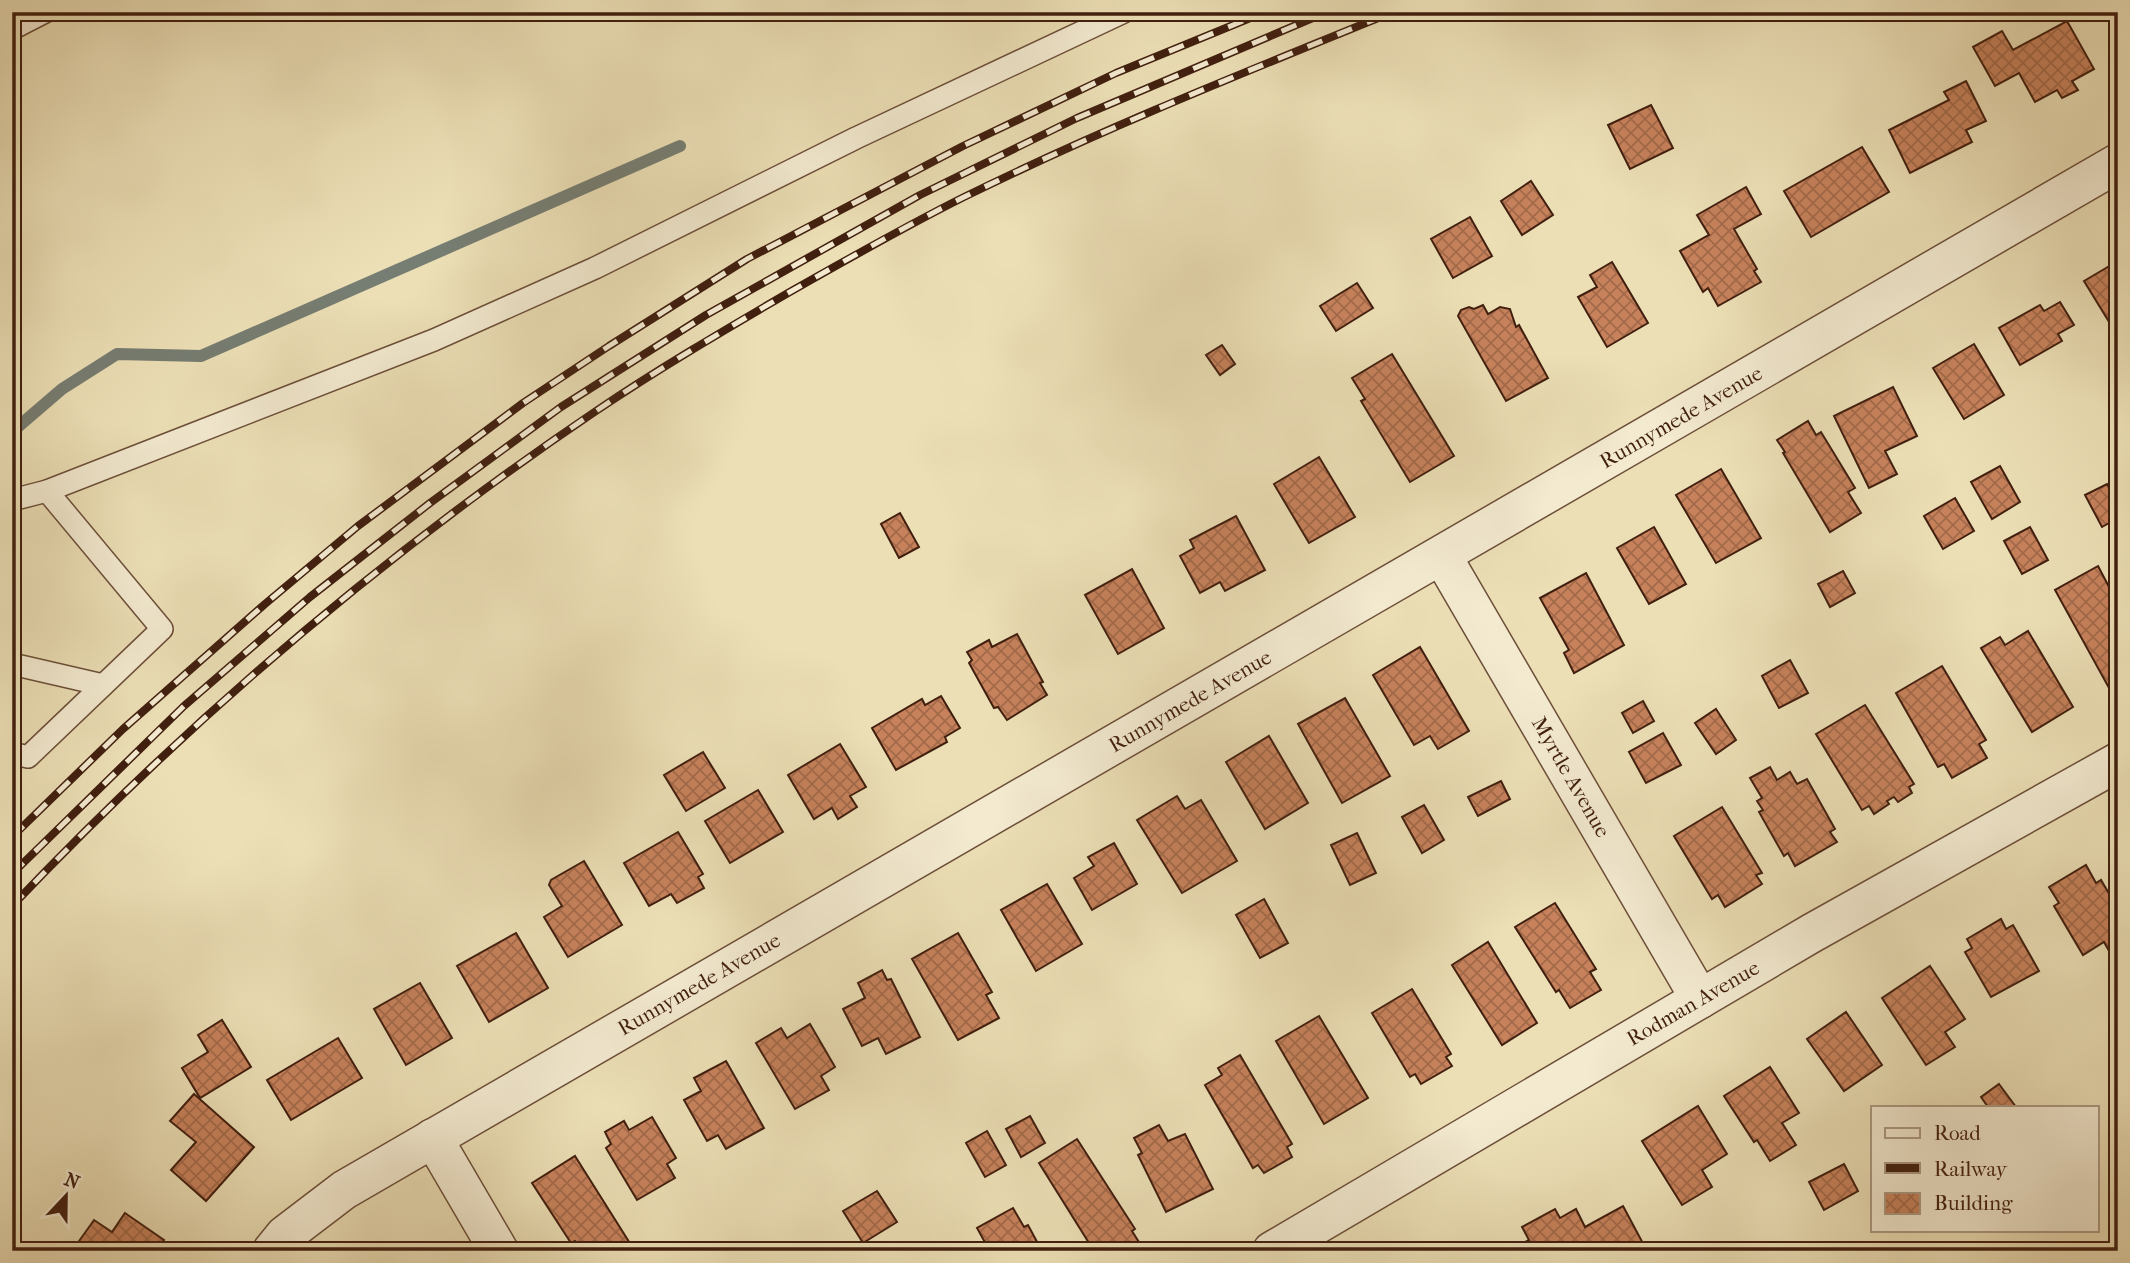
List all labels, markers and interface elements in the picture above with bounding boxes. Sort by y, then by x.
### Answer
street label: Runnymede Avenue [1596,361,1766,473]
street label: Runnymede Avenue [1105,645,1275,757]
street label: Myrtle Avenue [1527,713,1615,841]
street label: Runnymede Avenue [614,928,784,1040]
street label: Rodman Avenue [1623,955,1763,1051]
legend [1871,1106,2098,1232]
text: Road [1934,1121,1981,1145]
text: Railway [1934,1157,2008,1181]
north arrow [32,1162,102,1232]
text: N [61,1168,83,1194]
text: Building [1934,1191,2013,1215]

